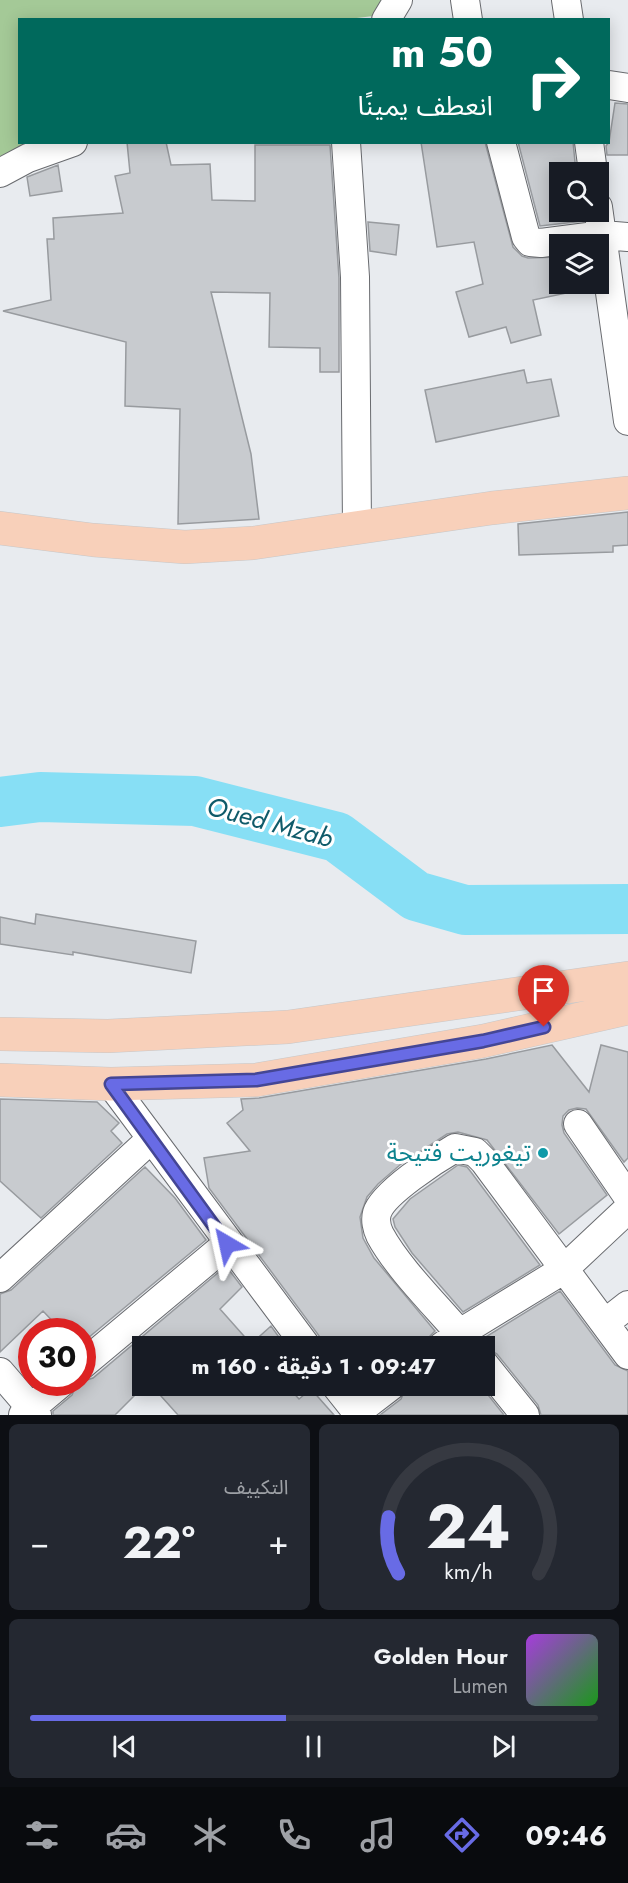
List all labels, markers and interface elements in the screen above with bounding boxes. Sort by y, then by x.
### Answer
text: 50 m [391,22,493,83]
icon: right [514,42,592,120]
text: انعطف يمينًا [357,86,493,125]
map controls [549,162,609,294]
button: search [549,162,609,222]
button: layers [549,234,609,294]
water label: Oued Mzab [203,787,338,857]
pin [518,965,569,1027]
icon: arrive [527,974,560,1007]
place label: تيغوريت فتيحة [387,1135,531,1170]
marker: تيغوريت فتيحة [536,1146,550,1160]
position arrow [195,1212,259,1276]
speed limit sign: 30 [18,1318,96,1396]
text: 09:47 · 1 دقيقة · 160 m [192,1350,435,1382]
text: التكييف [224,1473,289,1502]
text: 24 [427,1481,511,1571]
text: 22° [123,1510,195,1575]
text: − [30,1519,49,1566]
text: + [268,1519,289,1566]
text: km/h [445,1556,493,1587]
text: Golden Hour [374,1640,508,1672]
text: Lumen [453,1672,508,1701]
icon: previous [108,1730,141,1763]
icon: pause [297,1730,330,1763]
icon: next [487,1730,520,1763]
icon: filters [21,1814,63,1856]
icon: car [105,1814,147,1856]
icon: climate [189,1814,231,1856]
icon: phone [273,1814,315,1856]
icon: music [357,1814,399,1856]
icon: directions [441,1814,483,1856]
text: 09:46 [525,1816,607,1855]

